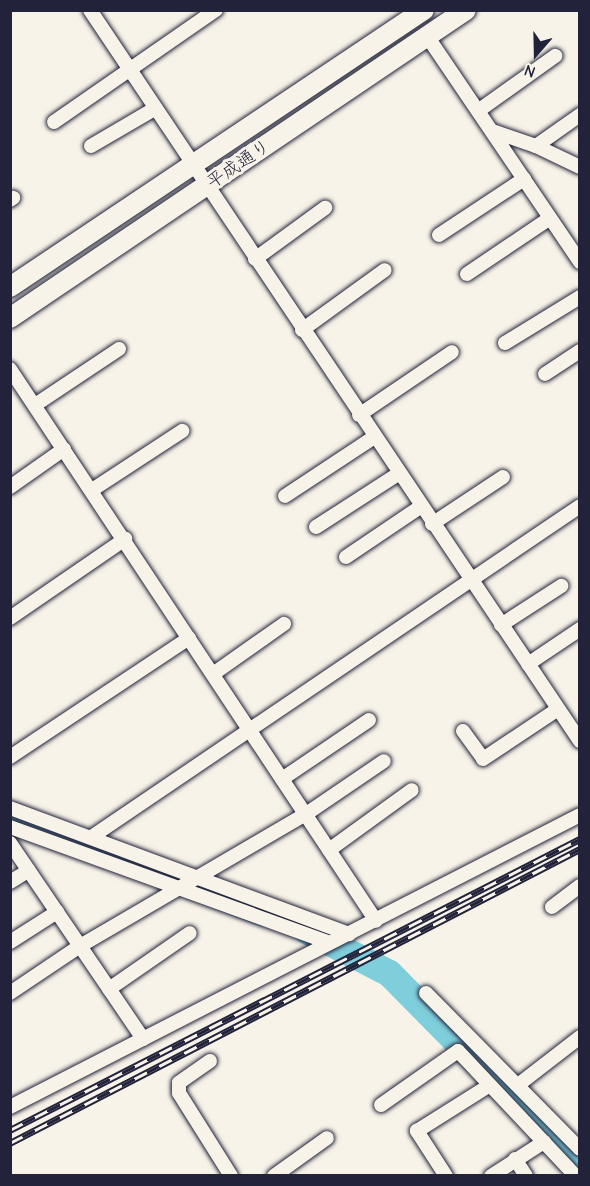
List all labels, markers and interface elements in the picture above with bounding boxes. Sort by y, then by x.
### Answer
north arrow [506,24,566,84]
text: N [522,61,538,81]
street label: 平成通り [203,136,275,194]

